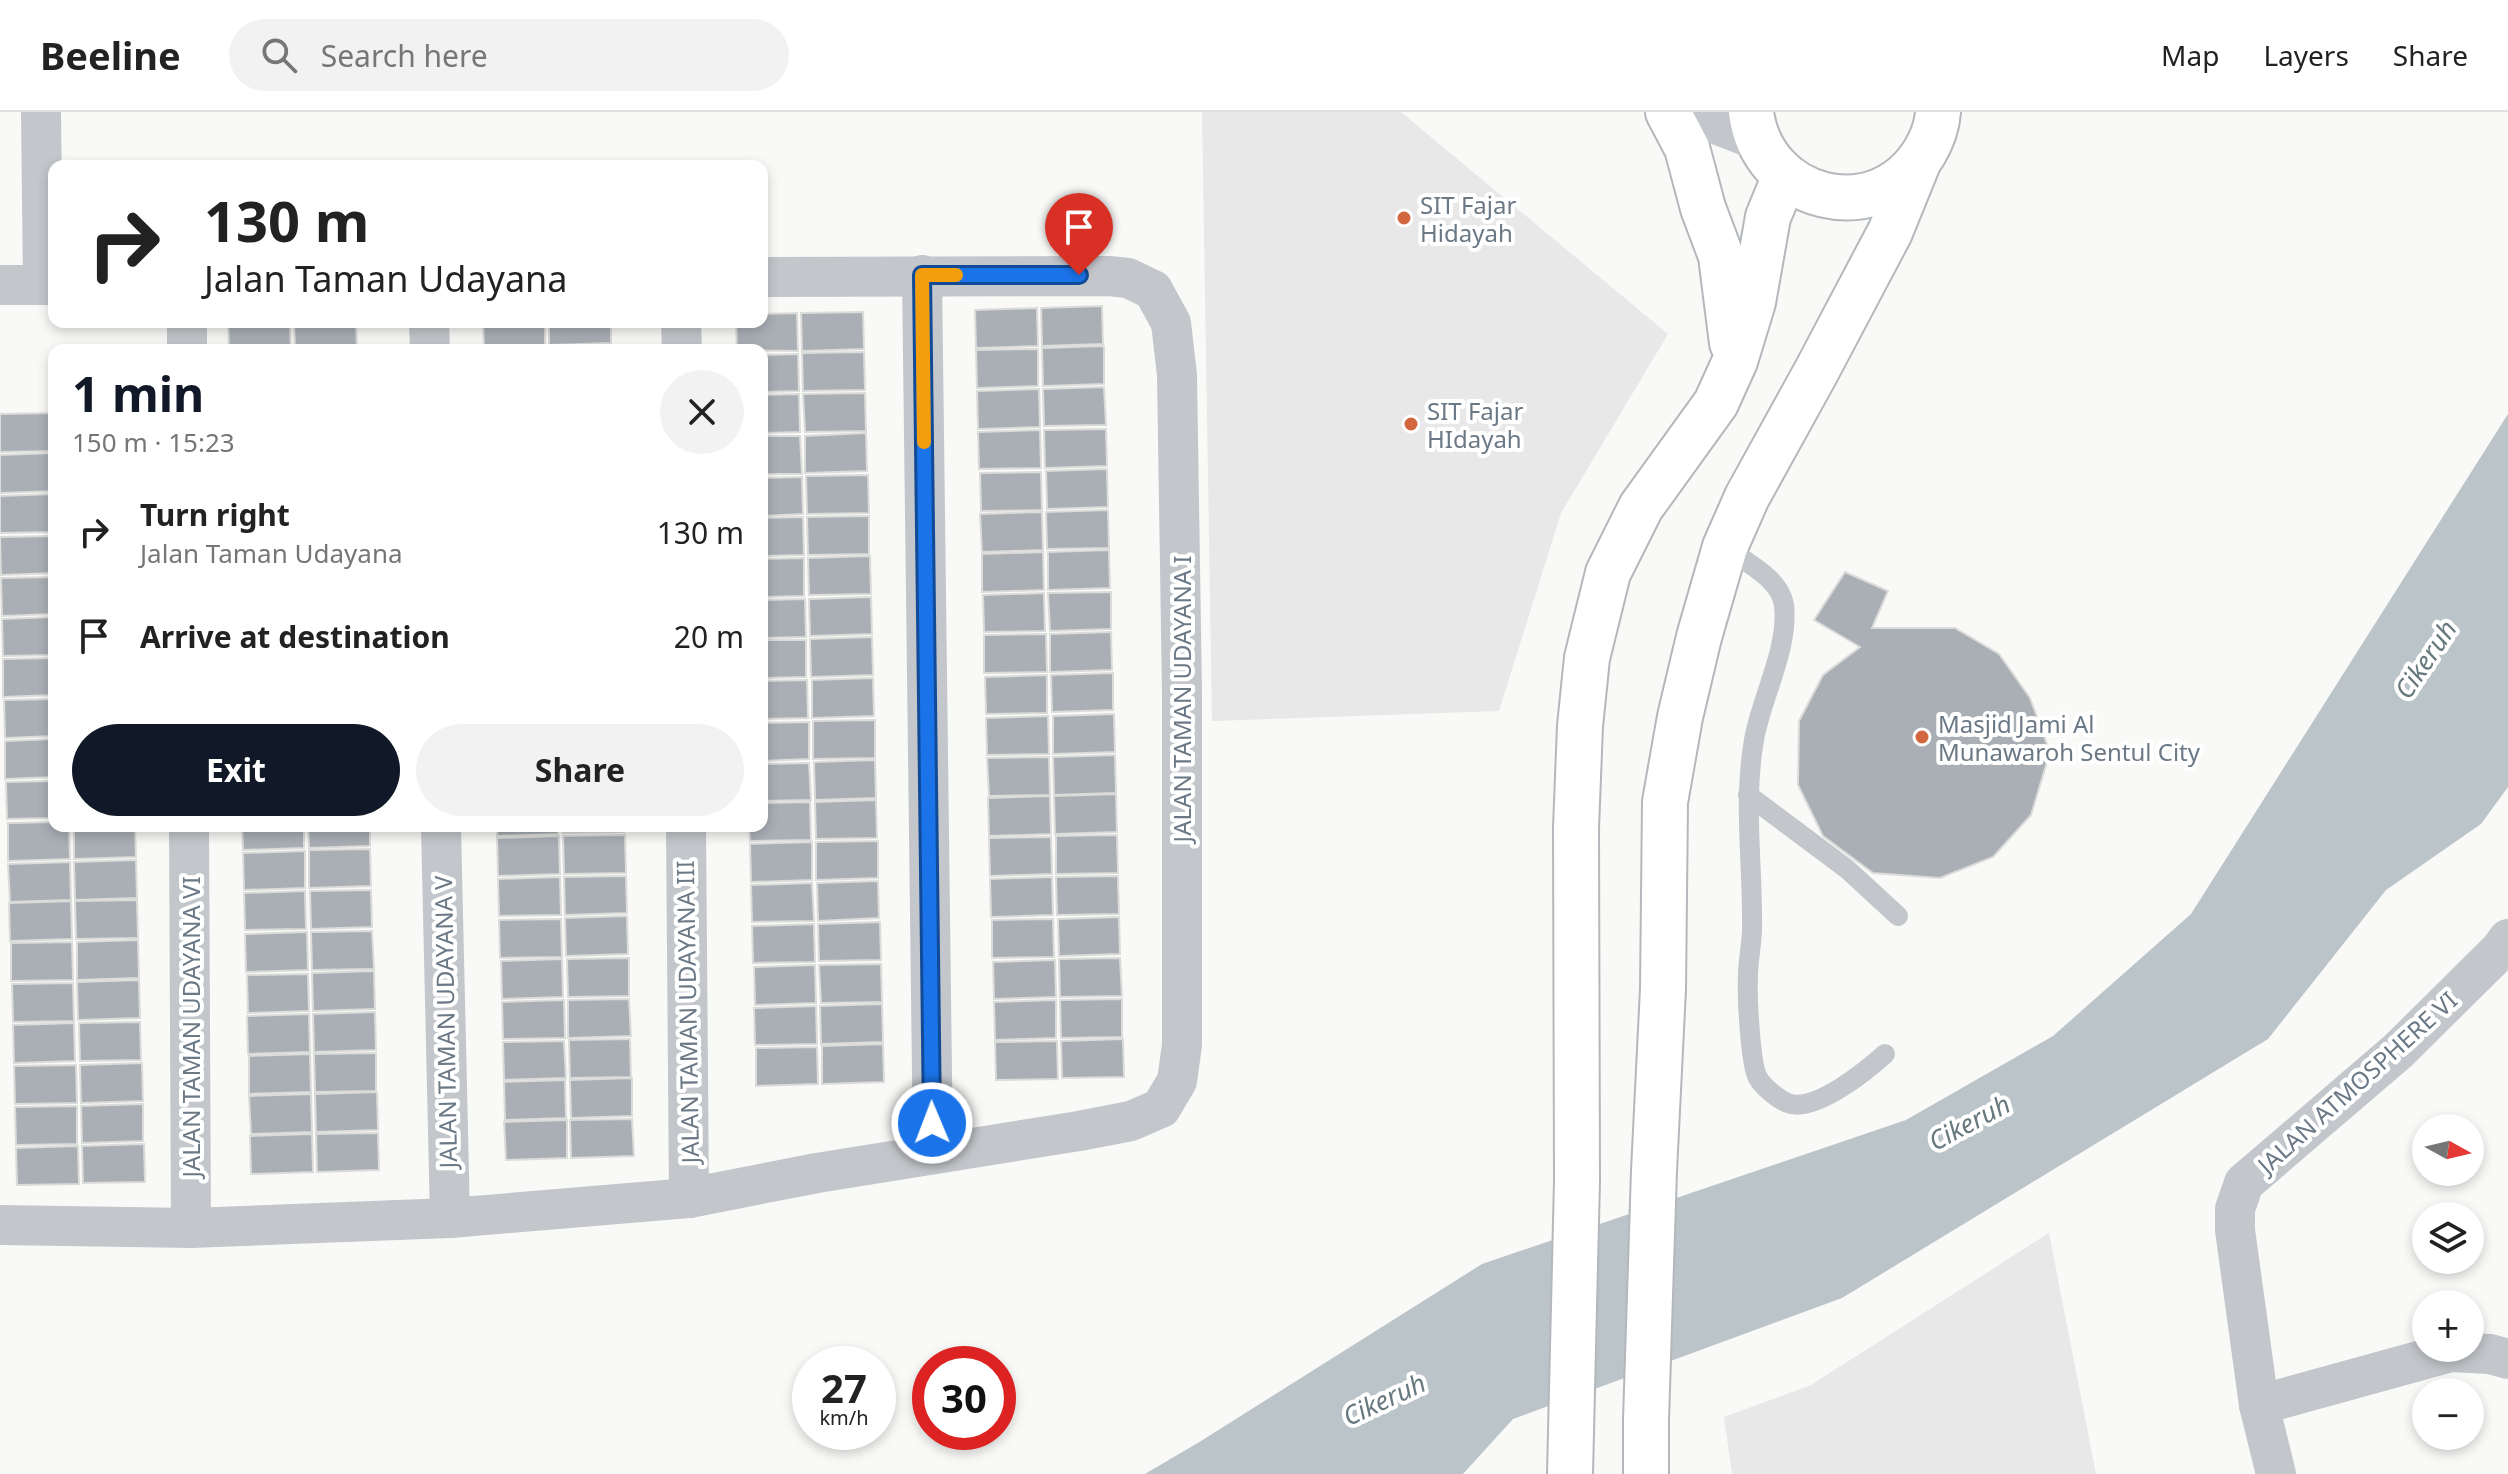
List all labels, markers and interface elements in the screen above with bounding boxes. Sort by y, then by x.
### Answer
search box [229,19,789,91]
text: Beeline [40,29,181,81]
icon: search [257,33,301,77]
text: Search here [321,35,488,76]
text: Map [2161,36,2219,74]
text: Layers [2263,36,2349,74]
text: Share [2393,36,2468,74]
text: 130 m [204,182,369,258]
place label: SIT Fajar Hidayah [1420,188,1516,249]
icon: right [72,192,176,296]
pin [1045,193,1113,275]
icon: arrive [1057,205,1101,249]
marker: SIT Fajar Hidayah [1395,209,1413,227]
text: Jalan Taman Udayana [204,254,568,303]
text: 1 min [72,361,204,426]
button: close [660,370,744,454]
place label: SIT Fajar HIdayah [1427,394,1523,455]
marker: SIT Fajar HIdayah [1402,415,1420,433]
text: 150 m · 15:23 [72,424,235,460]
text: Turn right [140,494,290,535]
icon: right [72,510,116,554]
text: 130 m [657,512,744,553]
text: Jalan Taman Udayana [140,535,403,571]
street label: JALAN TAMAN UDAYANA I [1165,556,1198,844]
water label: Cikeruh [2386,613,2464,705]
icon: arrive [72,614,116,658]
text: Arrive at destination [140,616,450,657]
text: 20 m [674,616,744,657]
place label: Masjid Jami Al Munawaroh Sentul City [1938,707,2201,768]
button: Exit [72,724,400,816]
button: Share [416,724,744,816]
marker: Masjid Jami Al Munawaroh Sentul City [1913,728,1931,746]
street label: JALAN TAMAN UDAYANA III [668,860,706,1166]
street label: JALAN TAMAN UDAYANA V [426,875,464,1171]
street label: JALAN TAMAN UDAYANA VI [174,876,207,1180]
street label: JALAN ATMOSPHERE VI [2249,984,2464,1182]
position arrow [890,1081,974,1165]
water label: Cikeruh [1922,1086,2016,1158]
north arrow [2412,1114,2484,1186]
map controls [2412,1114,2484,1450]
button: layers [2412,1202,2484,1274]
button: + [2412,1290,2484,1362]
speed limit sign: 30 [912,1346,1016,1450]
text: 27 [821,1360,867,1415]
water label: Cikeruh [1337,1364,1431,1434]
button: − [2412,1378,2484,1450]
text: km/h [819,1404,869,1431]

